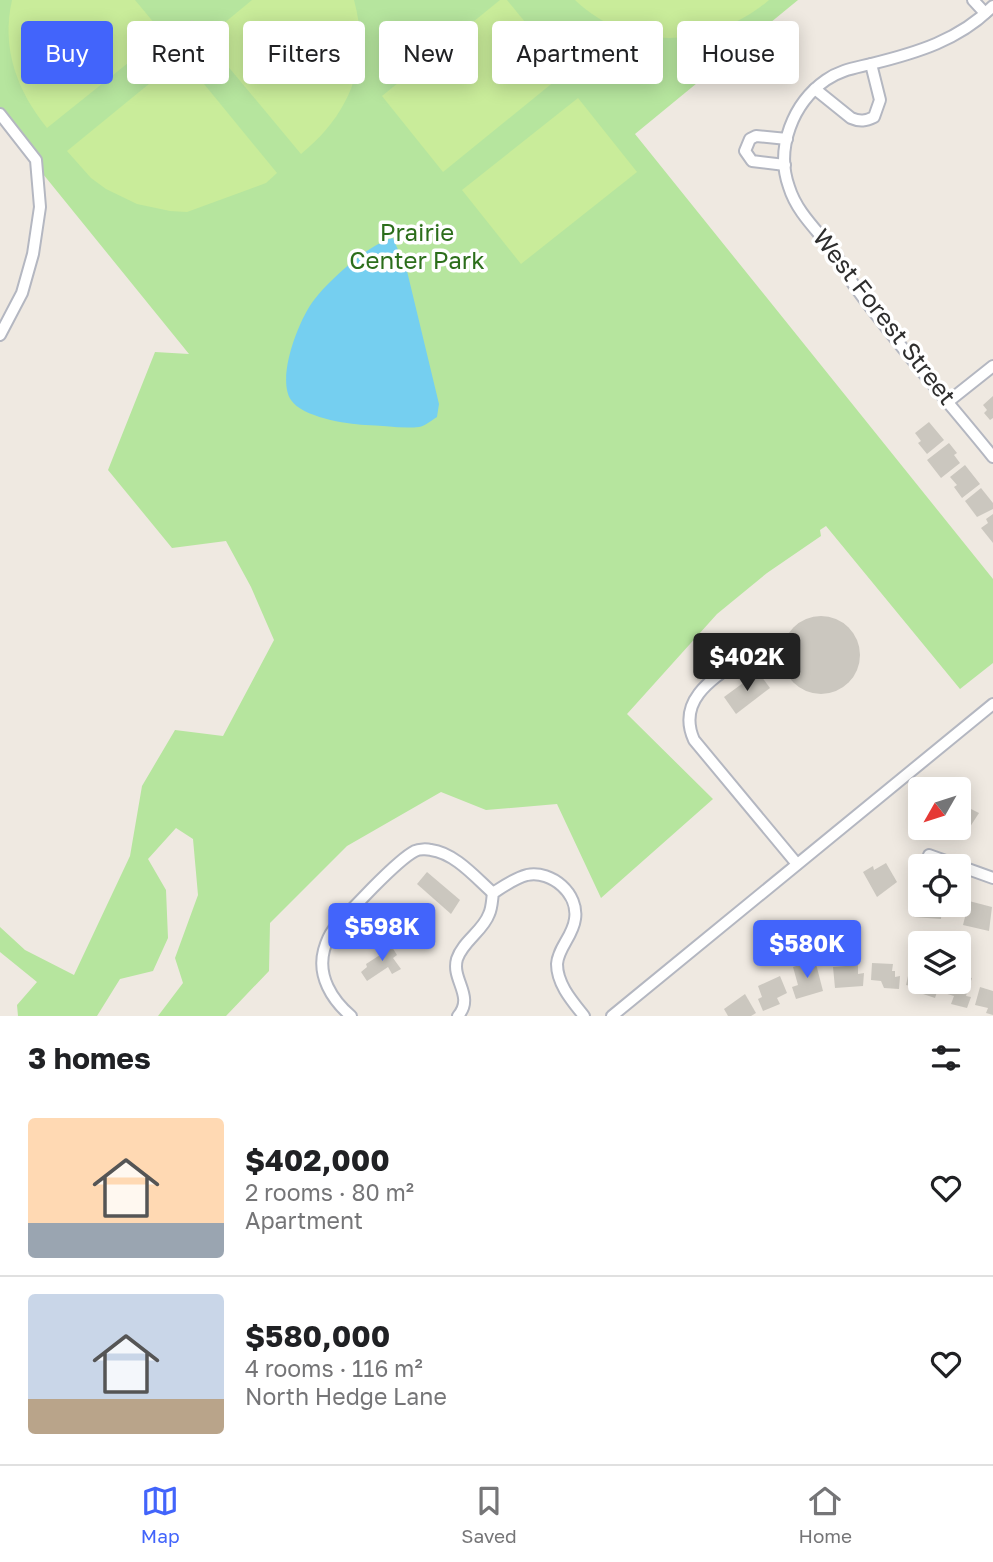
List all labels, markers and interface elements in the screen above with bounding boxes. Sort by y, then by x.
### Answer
chip: Buy [21,21,113,84]
chip: Rent [127,21,229,84]
chip: Filters [243,21,365,84]
chip: New [379,21,478,84]
chip: Apartment [492,21,663,84]
chip: House [677,21,799,84]
park label: Prairie Center Park [349,217,485,274]
street label: West Forest Street [808,222,963,410]
pin: $402K [698,634,796,693]
text: $402K [709,642,785,670]
north arrow [908,777,971,840]
map controls [908,777,971,994]
button: locate [908,854,971,917]
pin: $598K [333,904,431,963]
text: $598K [344,912,420,940]
pin: $580K [758,920,856,980]
text: $580K [769,929,845,957]
button: layers [908,931,971,994]
icon: filters [927,1039,965,1077]
text: 3 homes [28,1040,151,1076]
text: $402,000 [245,1142,390,1178]
icon: home [84,1146,168,1230]
icon: heart [927,1169,965,1207]
text: 2 rooms · 80 m² [245,1178,414,1206]
text: Apartment [245,1206,363,1234]
text: $580,000 [245,1318,390,1354]
icon: home [84,1322,168,1406]
icon: heart [927,1345,965,1383]
text: 4 rooms · 116 m² [245,1354,423,1382]
text: North Hedge Lane [245,1382,447,1410]
tab: Map [141,1482,180,1547]
tab: Saved [461,1482,517,1547]
tab: Home [798,1482,852,1547]

